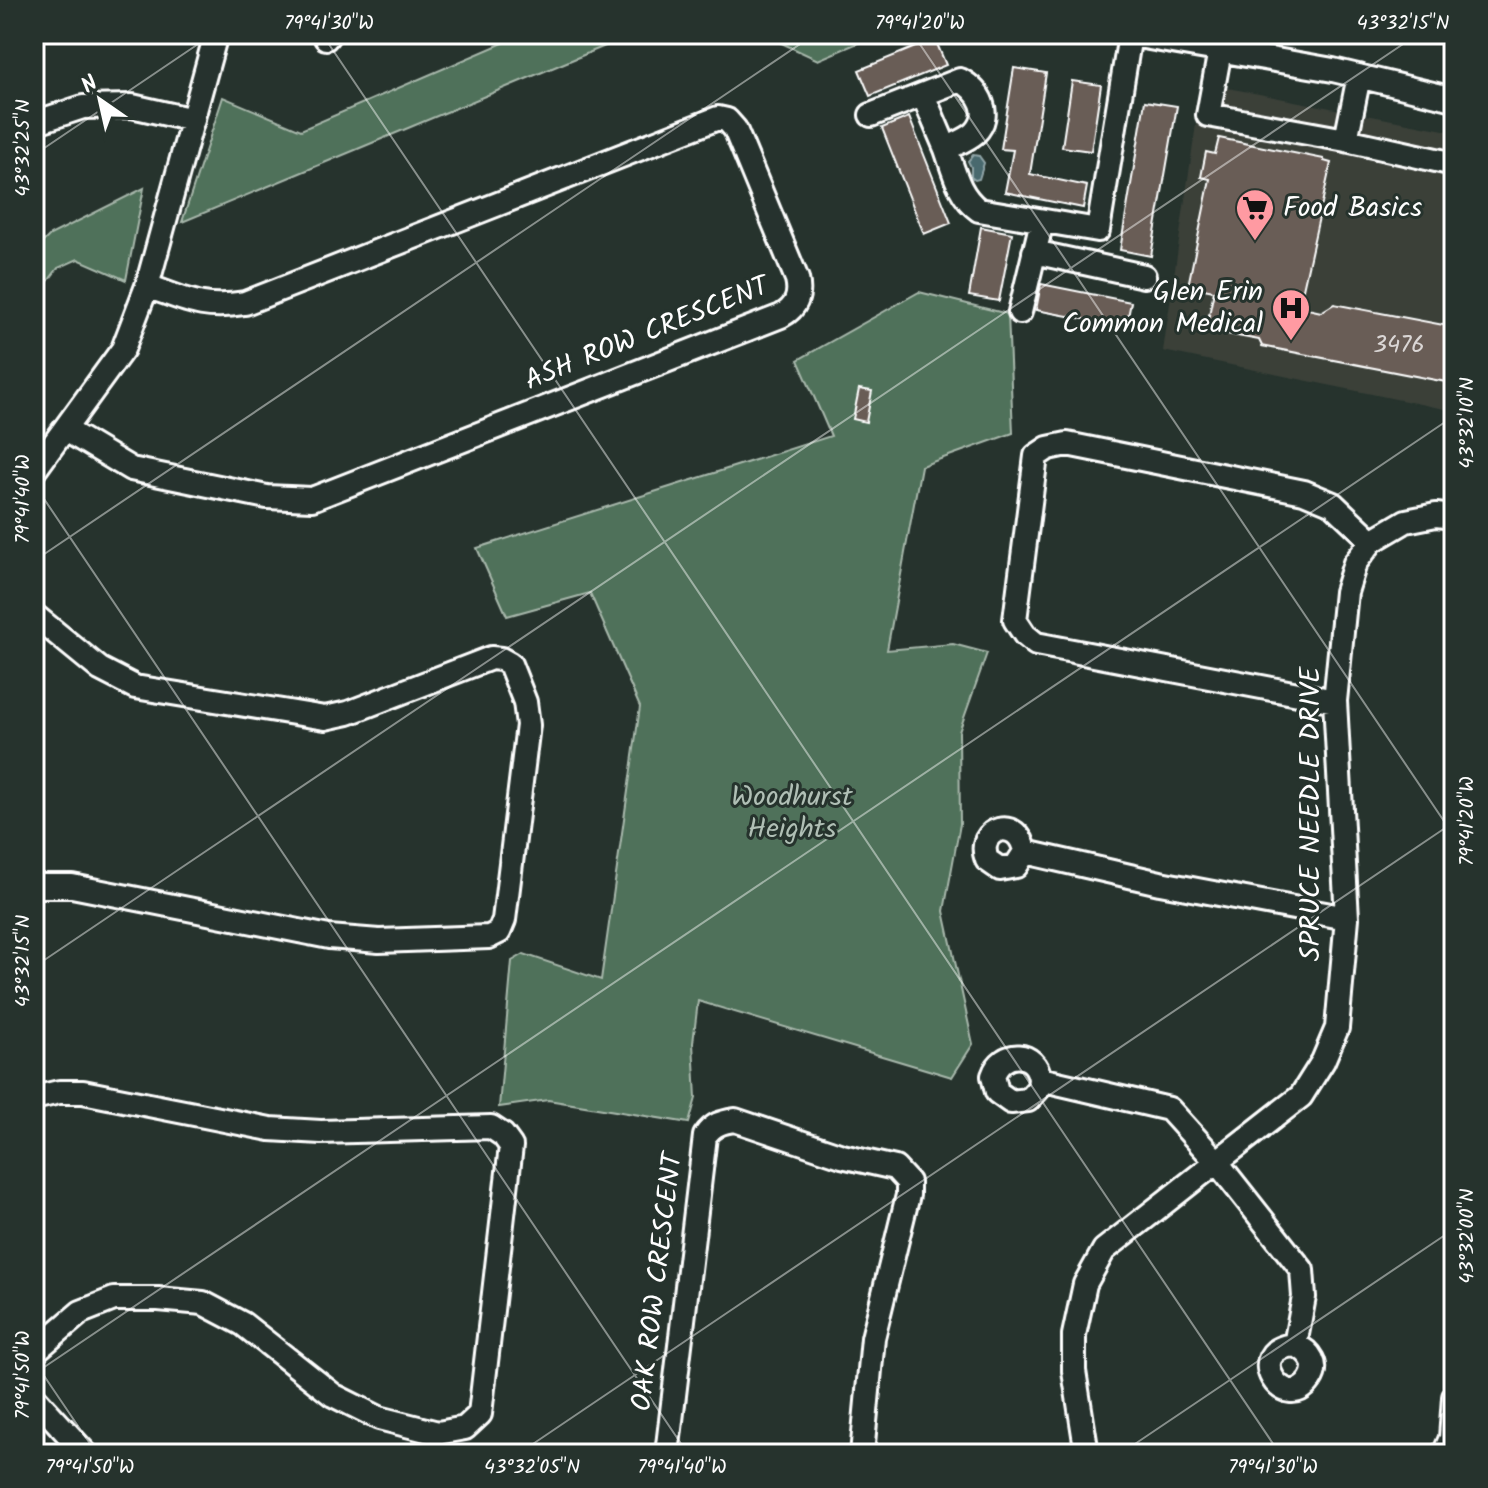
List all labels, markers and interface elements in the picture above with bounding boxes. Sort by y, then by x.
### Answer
text: 79°41'30"W [284,8,374,40]
text: 79°41'20"W [875,8,965,40]
text: 43°32'15"N [1357,8,1449,40]
north arrow [60,60,140,140]
text: N [75,67,106,104]
text: 43°32'25"N [8,99,40,197]
place label: Food Basics [1283,186,1422,231]
supermarket icon: Food Basics [1234,187,1276,242]
street label: ASH ROW CRESCENT [518,264,778,404]
place label: Glen Erin Common Medical [1062,270,1263,347]
hospital icon: Glen Erin Common Medical [1270,287,1312,342]
house number: 3476 [1373,326,1425,365]
text: 43°32'10"N [1452,377,1484,469]
text: 79°41'40"W [8,454,40,544]
street label: SPRUCE NEEDLE DRIVE [1289,666,1334,961]
park label: Woodhurst Heights [731,775,854,852]
text: 79°41'20"W [1452,776,1484,866]
text: 43°32'15"N [8,915,40,1007]
street label: OAK ROW CRESCENT [620,1148,696,1414]
text: 43°32'00"N [1452,1188,1484,1284]
text: 79°41'50"W [8,1331,40,1419]
text: 79°41'50"W [46,1452,134,1484]
text: 43°32'05"N [484,1452,580,1484]
text: 79°41'40"W [637,1452,727,1484]
text: 79°41'30"W [1228,1452,1318,1484]

